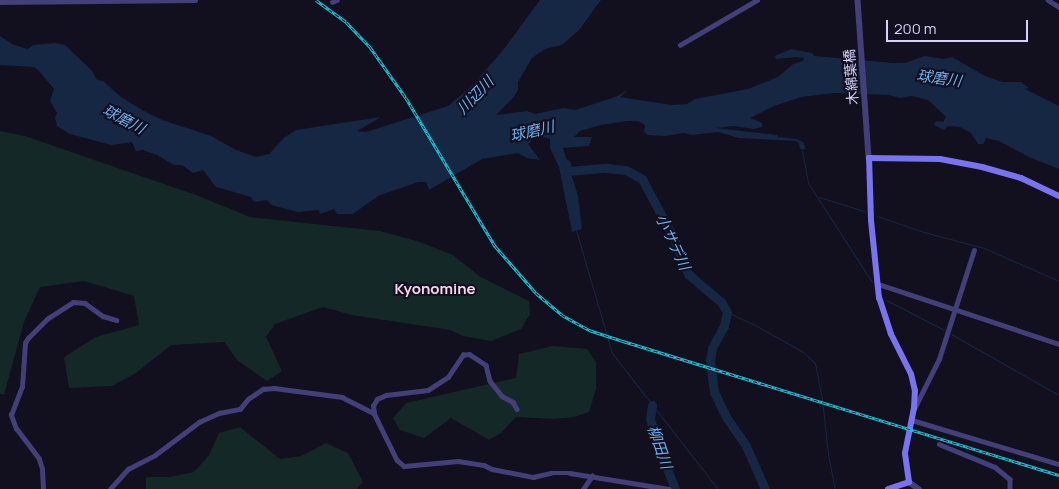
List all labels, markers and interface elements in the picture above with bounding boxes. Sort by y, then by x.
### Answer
scale bar [889,10,1032,42]
text: 200 m [894,18,937,39]
street label: 木綿葉橋 [841,48,861,106]
water label: 球磨川 [915,66,963,90]
water label: 川辺川 [453,73,497,117]
water label: 球磨川 [100,100,148,138]
water label: 球磨川 [508,117,556,145]
water label: 小サデ川 [652,211,694,273]
district label: Kyonomine [395,280,475,298]
water label: 柳田川 [644,423,676,471]

